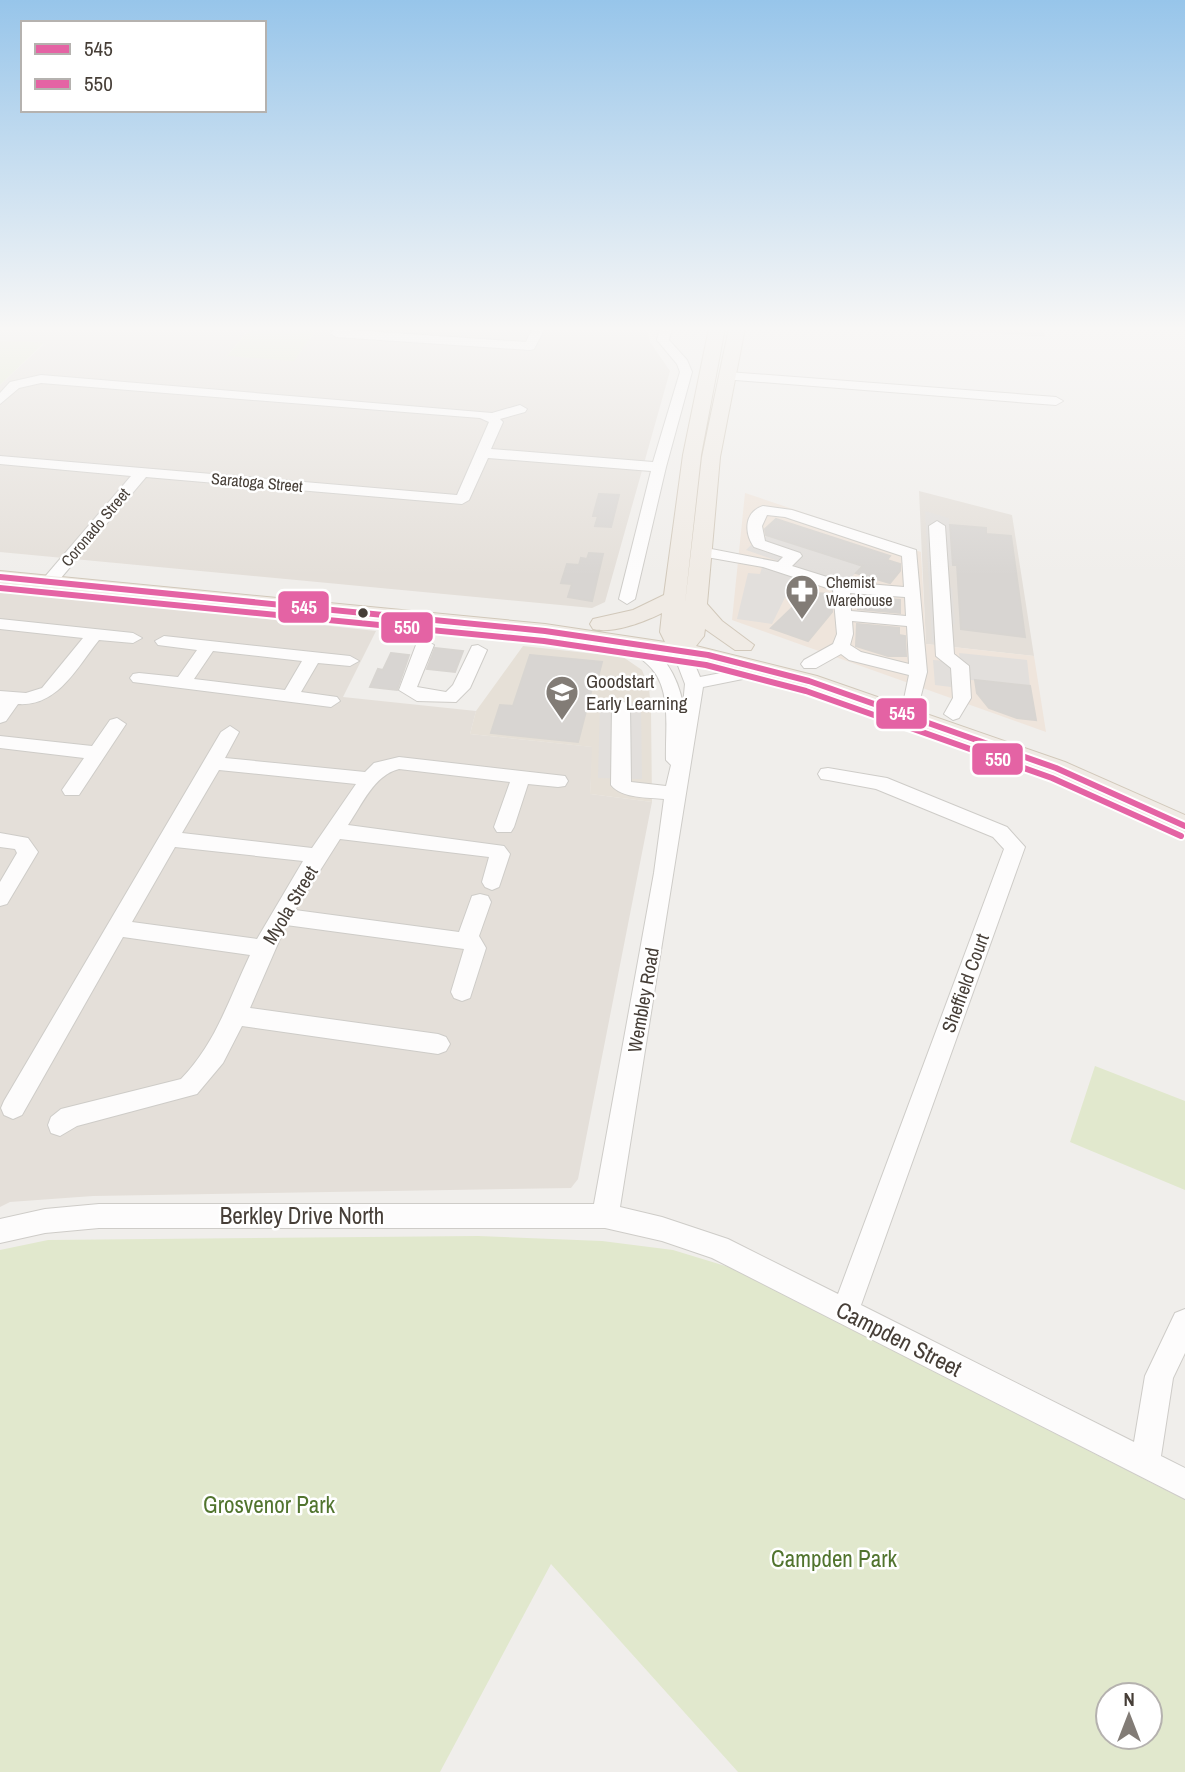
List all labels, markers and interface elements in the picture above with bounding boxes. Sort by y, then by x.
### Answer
legend [21,21,266,112]
text: 545 [84,34,113,63]
text: 550 [84,69,113,98]
street label: Saratoga Street [210,467,304,497]
street label: Coronado Street [56,483,135,571]
place label: Chemist Warehouse [826,571,893,611]
pharmacy icon: Chemist Warehouse [783,572,821,621]
line badge: 545 [277,590,330,624]
text: 545 [291,594,317,620]
unlabelled marker [356,606,370,620]
line badge: 550 [380,611,434,644]
text: 550 [394,614,420,640]
place label: Goodstart Early Learning [586,668,688,716]
school or university icon: Goodstart Early Learning [543,673,581,722]
line badge: 545 [875,697,928,730]
text: 545 [889,700,915,726]
line badge: 550 [971,742,1024,776]
text: 550 [985,746,1011,772]
street label: Myola Street [256,860,324,949]
street label: Sheffield Court [935,929,995,1036]
street label: Wembley Road [621,945,665,1055]
street label: Berkley Drive North [220,1200,384,1231]
street label: Campden Street [831,1294,967,1384]
park label: Grosvenor Park [203,1489,336,1520]
park label: Campden Park [771,1543,897,1574]
north arrow [1094,1681,1164,1751]
text: N [1123,1686,1135,1712]

